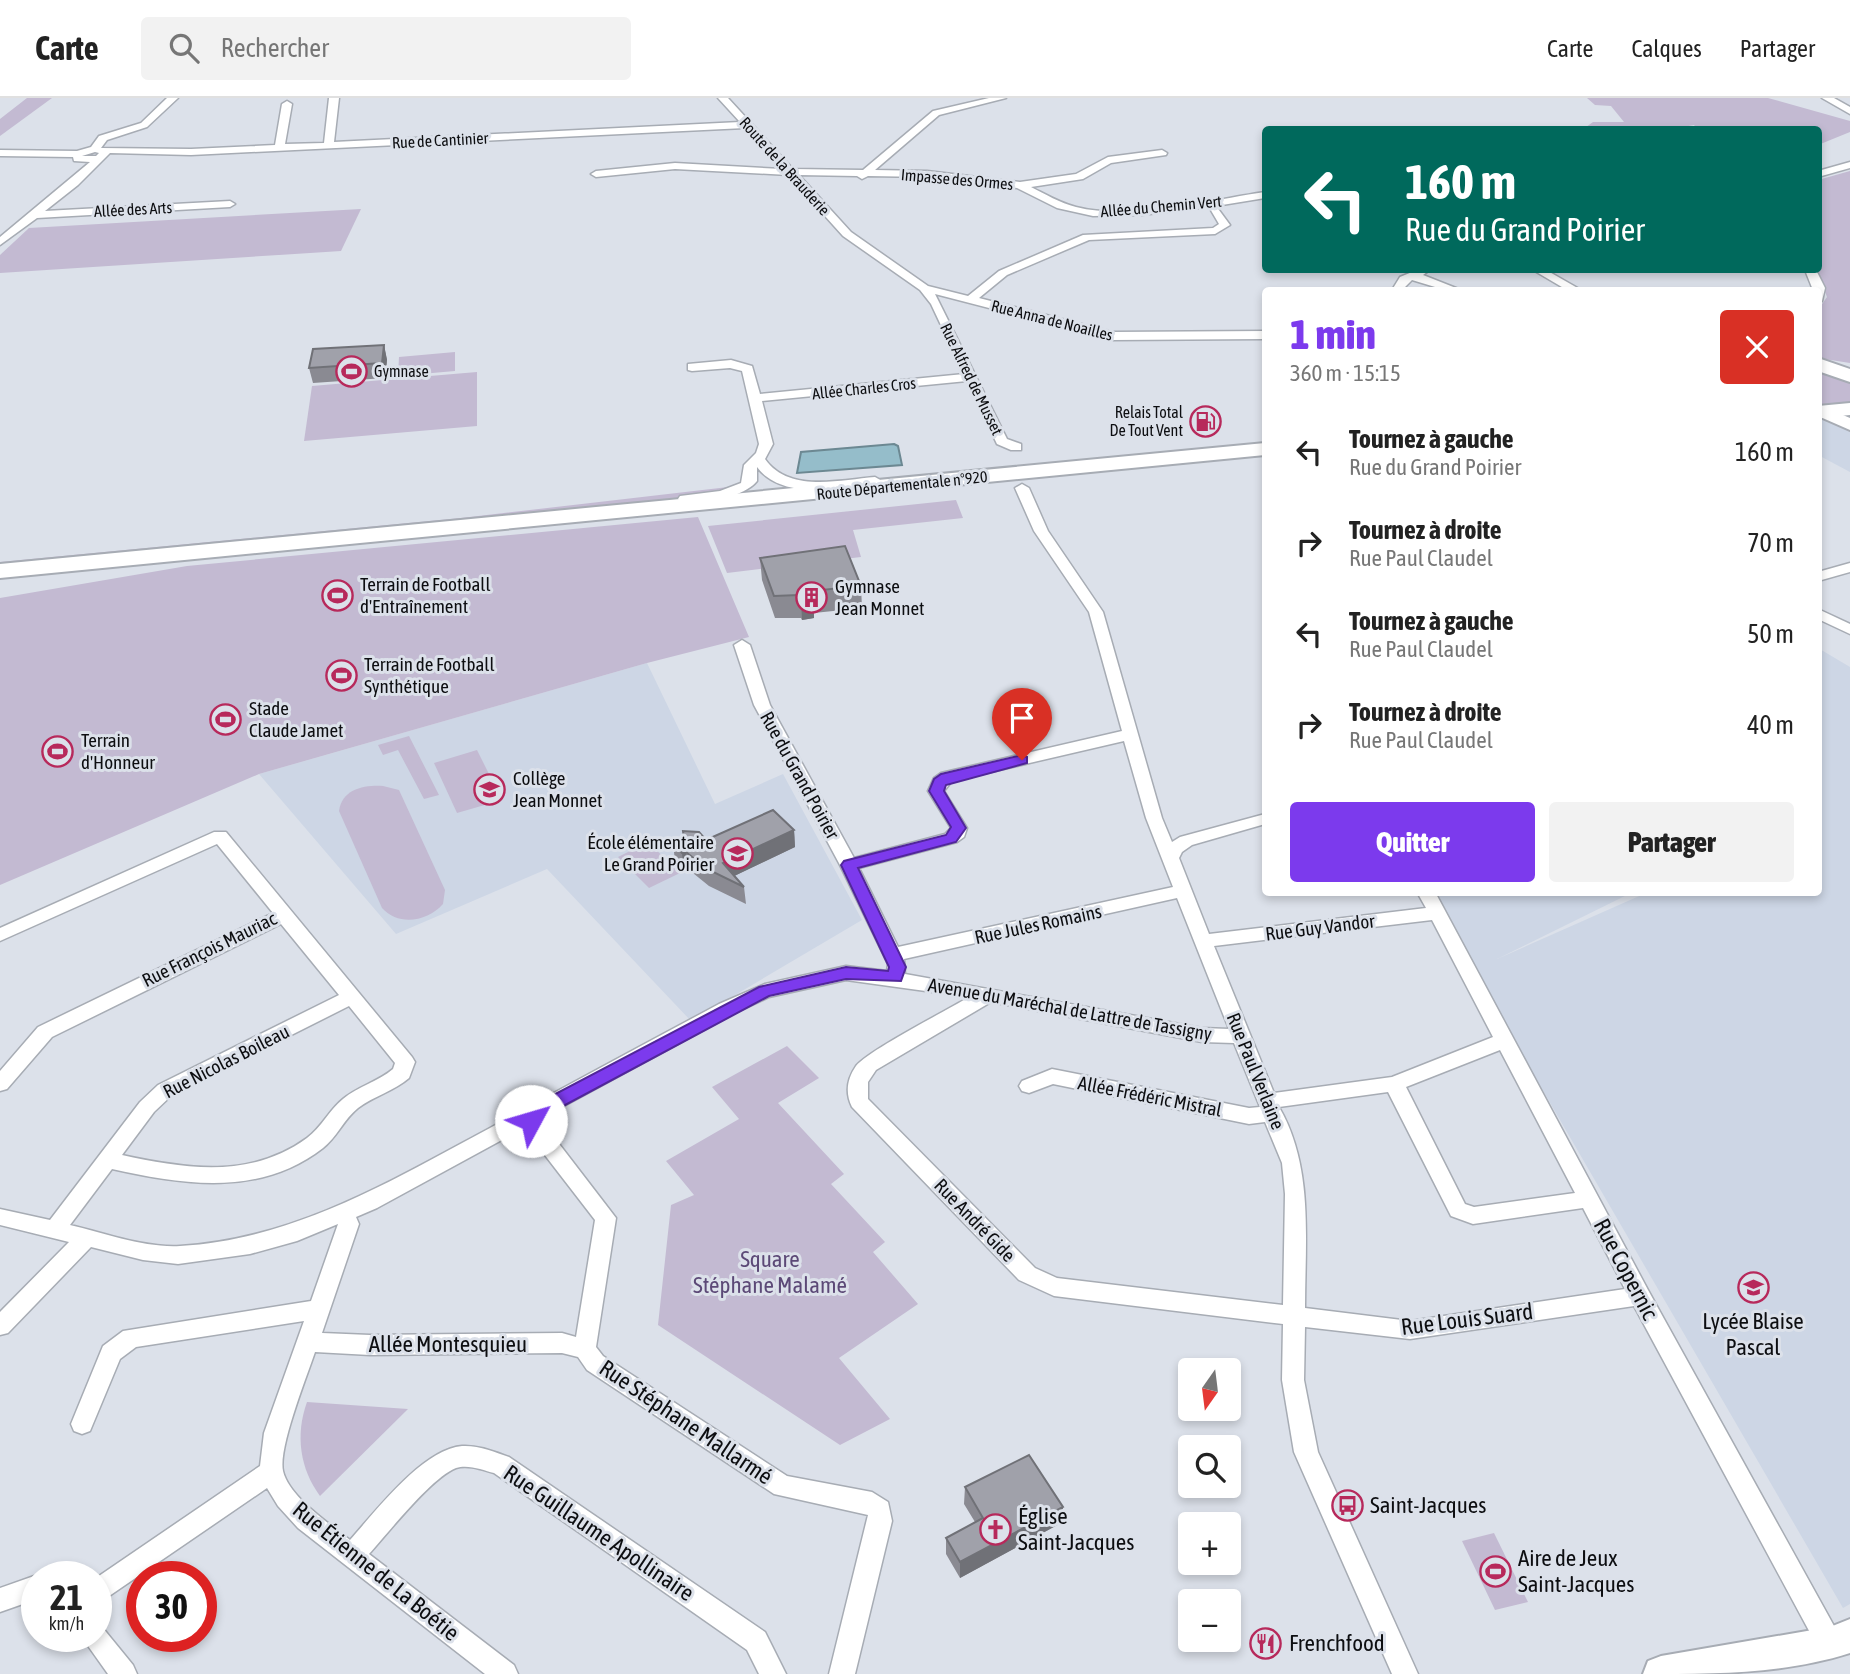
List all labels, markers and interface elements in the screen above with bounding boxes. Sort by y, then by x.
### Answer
search box [141,17,631,80]
text: Carte [35,29,99,67]
icon: search [165,29,203,67]
text: Rechercher [221,33,329,63]
text: Carte [1547,35,1593,62]
text: Calques [1631,35,1702,62]
text: Partager [1740,35,1815,62]
street label: Route de la Brauderie [736,113,834,219]
street label: Rue de Cantinier [391,128,489,152]
text: 160 m [1405,153,1516,209]
icon: left [1290,154,1381,245]
street label: Impasse des Ormes [900,165,1014,194]
street label: Allée du Chemin Vert [1100,192,1223,220]
street label: Allée des Arts [94,198,173,220]
text: Rue du Grand Poirier [1405,211,1645,248]
street label: Rue Anna de Noailles [989,296,1115,344]
text: 1 min [1290,310,1376,358]
button: close [1720,310,1794,384]
street label: Rue Alfred de Musset [937,320,1007,438]
sports icon: Gymnase [334,354,368,388]
text: 360 m · 15:15 [1290,360,1401,386]
place label: Gymnase [374,362,429,381]
street label: Allée Charles Cros [811,374,917,402]
place label: Relais Total De Tout Vent [1109,403,1184,439]
fuel station icon: Relais Total De Tout Vent [1189,404,1223,438]
text: Tournez à gauche [1349,424,1514,454]
icon: left [1290,433,1328,471]
text: 160 m [1735,437,1794,467]
text: Rue du Grand Poirier [1349,454,1521,480]
street label: Route Départementale n°920 [816,467,988,504]
text: Tournez à droite [1349,515,1502,545]
icon: right [1290,524,1328,562]
text: 70 m [1747,528,1794,558]
text: Rue Paul Claudel [1349,545,1493,571]
place label: Terrain de Football d'Entraînement [360,573,490,617]
place label: Gymnase Jean Monnet [835,575,925,619]
sports icon: Terrain de Football d'Entraînement [320,578,354,612]
building icon: Gymnase Jean Monnet [795,580,829,614]
text: Tournez à gauche [1349,606,1514,636]
icon: left [1290,615,1328,653]
text: 50 m [1747,619,1794,649]
text: Rue Paul Claudel [1349,636,1493,662]
place label: Terrain de Football Synthétique [364,653,494,697]
sports icon: Terrain de Football Synthétique [324,658,358,692]
pin [992,688,1052,760]
place label: Stade Claude Jamet [249,697,344,741]
text: Tournez à droite [1349,697,1502,727]
icon: arrive [1003,699,1041,737]
sports icon: Stade Claude Jamet [209,702,243,736]
icon: right [1290,706,1328,744]
street label: Rue du Grand Poirier [756,707,844,843]
text: 40 m [1747,710,1794,740]
text: Rue Paul Claudel [1349,727,1493,753]
place label: Terrain d'Honneur [81,729,155,773]
sports icon: Terrain d'Honneur [41,734,75,768]
place label: Collège Jean Monnet [513,767,603,811]
school or university icon: Collège Jean Monnet [473,772,507,806]
button: Quitter [1290,802,1535,882]
button: Partager [1549,802,1794,882]
place label: École élémentaire Le Grand Poirier [587,831,714,875]
school or university icon: École élémentaire Le Grand Poirier [720,836,754,870]
street label: Rue Jules Romains [973,900,1104,948]
street label: Rue François Mauriac [138,907,281,991]
street label: Rue Guy Vandor [1264,909,1376,945]
street label: Avenue du Maréchal de Lattre de Tassigny [926,973,1214,1045]
street label: Rue Paul Verlaine [1223,1010,1289,1132]
street label: Rue Nicolas Boileau [159,1020,293,1102]
street label: Allée Frédéric Mistral [1076,1071,1224,1121]
position arrow [494,1084,568,1158]
street label: Rue André Gide [930,1174,1020,1266]
street label: Rue Copernic [1589,1214,1664,1324]
park label: Square Stéphane Malamé [693,1246,847,1298]
school or university icon: Lycée Blaise Pascal [1736,1270,1770,1304]
street label: Rue Louis Suard [1400,1298,1534,1340]
place label: Lycée Blaise Pascal [1702,1308,1804,1360]
street label: Allée Montesquieu [369,1331,527,1357]
street label: Rue Stéphane Mallarmé [595,1354,777,1490]
north arrow [1178,1358,1241,1421]
map controls [1178,1358,1241,1652]
button: search [1178,1435,1241,1498]
street label: Rue Guillaume Apollinaire [499,1460,699,1606]
bus stop icon: Saint-Jacques [1330,1488,1364,1522]
place label: Saint-Jacques [1370,1492,1486,1518]
street label: Rue Étienne de La Boétie [288,1496,464,1646]
place label: Église Saint-Jacques [1018,1503,1134,1555]
church icon: Église Saint-Jacques [978,1512,1012,1546]
button: + [1178,1512,1241,1575]
place label: Aire de Jeux Saint-Jacques [1518,1545,1634,1597]
sports icon: Aire de Jeux Saint-Jacques [1478,1554,1512,1588]
speed limit sign: 30 [126,1561,217,1652]
text: 21 [50,1577,83,1617]
button: − [1178,1589,1241,1652]
text: km/h [49,1613,84,1634]
restaurant icon: Frenchfood [1249,1626,1283,1660]
place label: Frenchfood [1289,1630,1385,1656]

